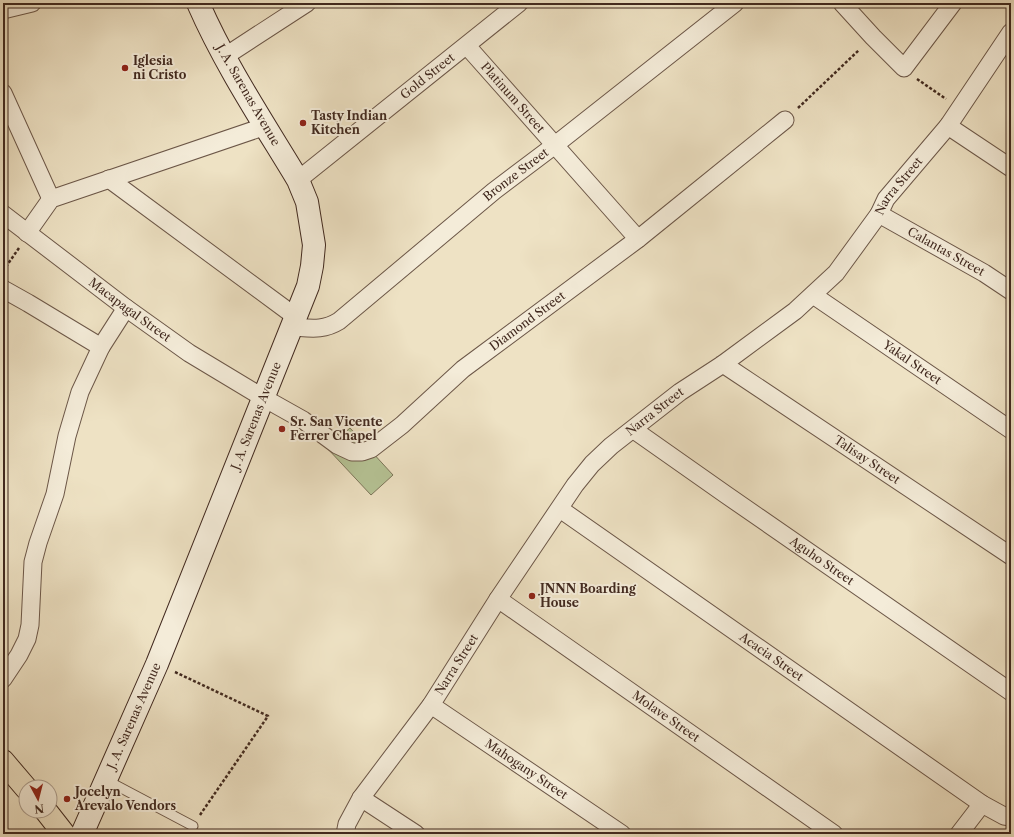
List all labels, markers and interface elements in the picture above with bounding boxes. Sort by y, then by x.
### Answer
street label: J. A. Sarenas Avenue [212,40,284,148]
street label: Gold Street [397,49,458,102]
place label: Iglesia ni Cristo [133,53,187,82]
street label: Platinum Street [478,59,549,136]
marker: Iglesia ni Cristo [120,63,130,73]
place label: Tasty Indian Kitchen [311,108,388,137]
marker: Tasty Indian Kitchen [298,118,308,128]
street label: Bronze Street [480,144,552,204]
street label: Narra Street [872,153,926,217]
street label: Calantas Street [905,224,988,279]
street label: Macapagal Street [86,274,175,345]
street label: Diamond Street [486,287,568,354]
street label: Yakal Street [879,336,945,388]
street label: J. A. Sarenas Avenue [227,359,284,474]
street label: Narra Street [623,383,687,439]
place label: Sr. San Vicente Ferrer Chapel [290,414,382,443]
marker: Sr. San Vicente Ferrer Chapel [277,424,287,434]
street label: Talisay Street [831,432,904,487]
street label: Aguho Street [786,533,858,588]
place label: JNNN Boarding House [538,581,637,610]
marker: JNNN Boarding House [527,591,537,601]
street label: Acacia Street [736,628,807,684]
street label: Narra Street [431,630,481,698]
street label: J. A. Sarenas Avenue [103,660,164,773]
street label: Molave Street [630,687,704,745]
street label: Mahogany Street [482,736,571,803]
north arrow [18,779,58,819]
place label: Jocelyn Arevalo Vendors [73,784,176,813]
marker: Jocelyn Arevalo Vendors [62,794,72,804]
text: N [33,801,45,817]

